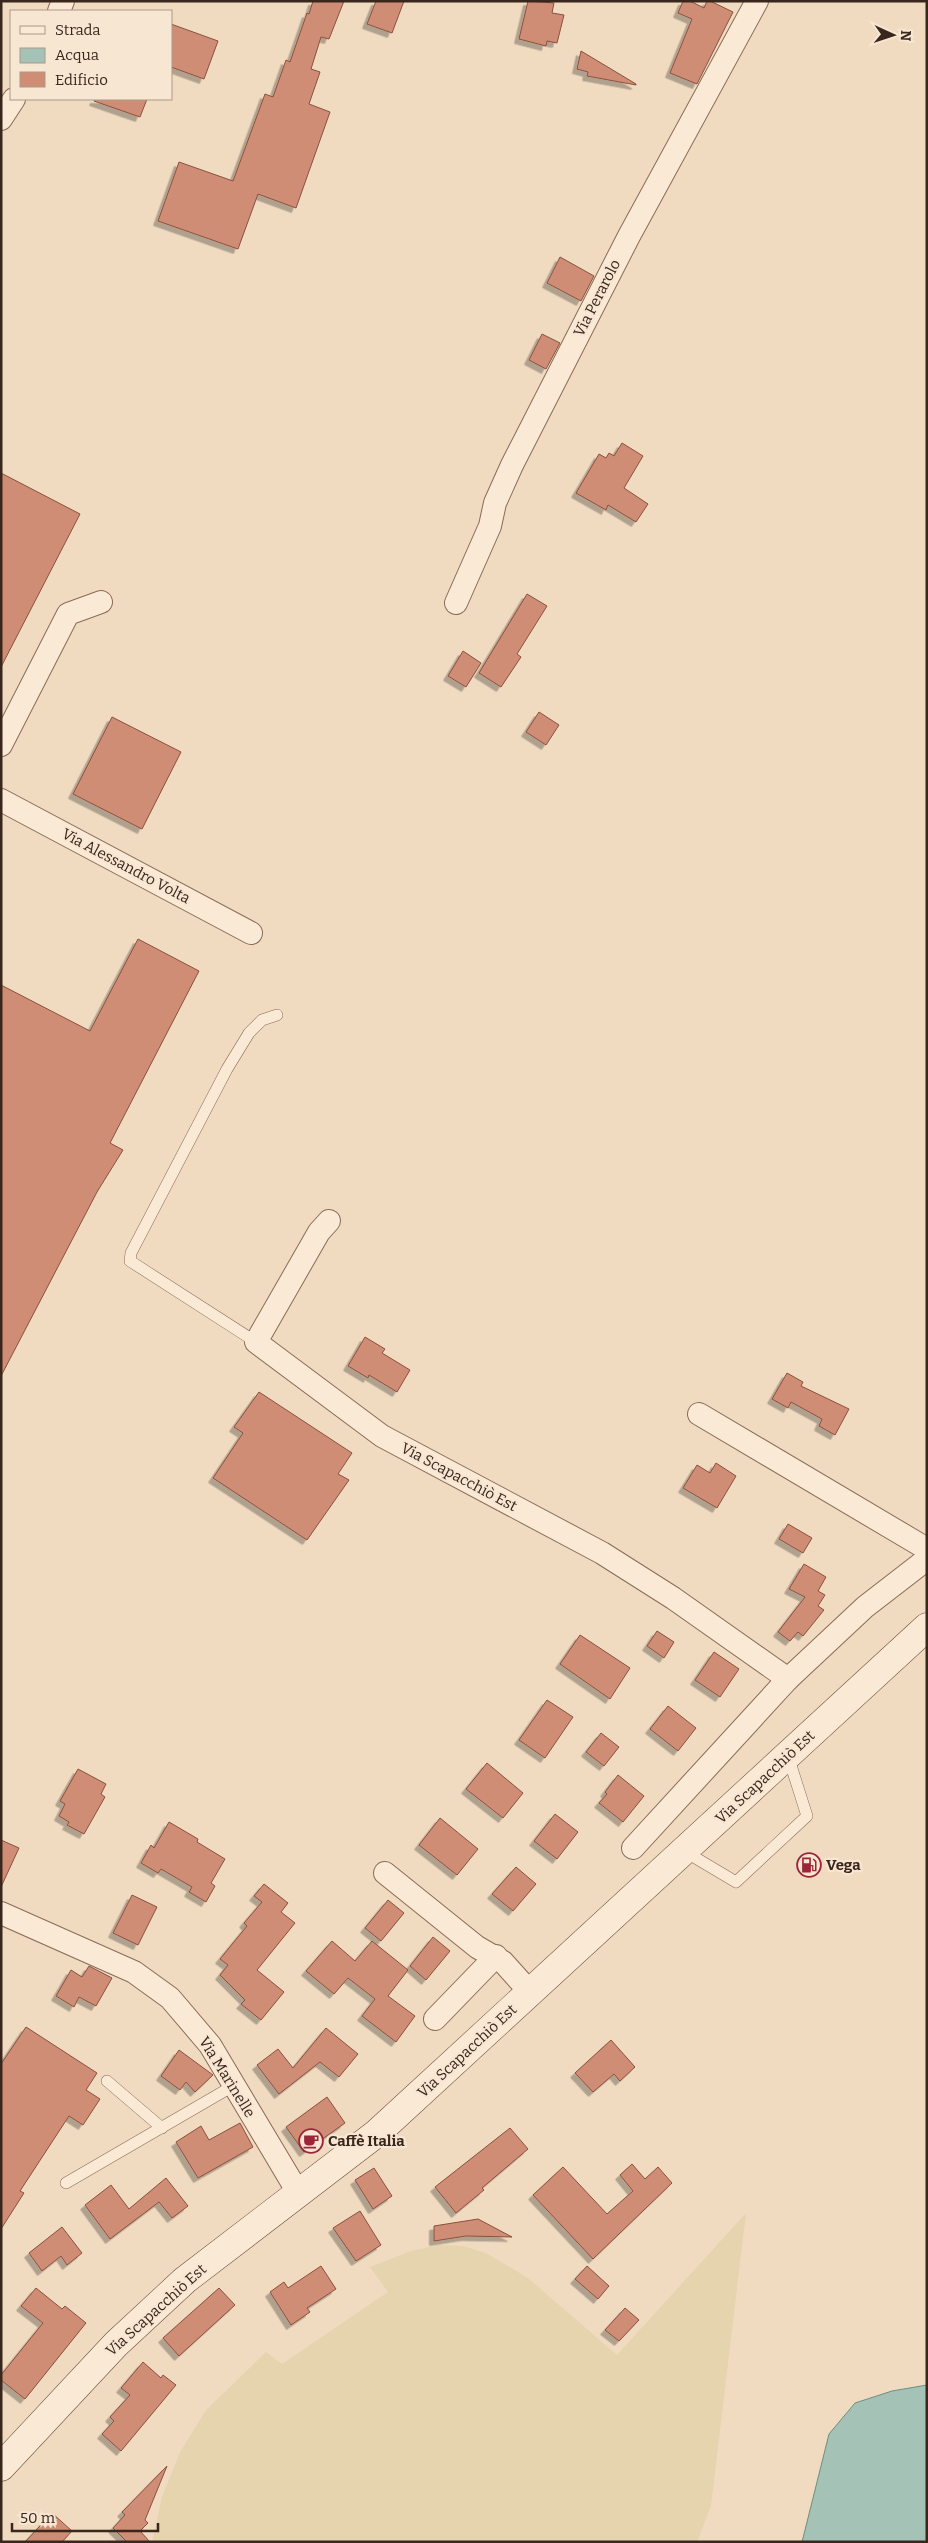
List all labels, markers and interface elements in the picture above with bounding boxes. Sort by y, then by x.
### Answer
legend [10,10,172,100]
north arrow [868,10,918,60]
text: Strada [55,21,101,39]
text: N [897,30,914,42]
text: Acqua [55,46,99,64]
text: Edificio [55,71,108,89]
street label: Via Perarolo [570,256,624,340]
street label: Via Alessandro Volta [59,825,193,907]
street label: Via Scapacchiò Est [398,1439,521,1515]
street label: Via Scapacchiò Est [712,1726,819,1827]
fuel station icon: Vega [796,1852,822,1878]
place label: Vega [826,1856,861,1874]
street label: Via Scapacchiò Est [414,2000,521,2101]
street label: Via Marinelle [195,2033,259,2121]
cafe icon: Caffè Italia [298,2128,324,2154]
place label: Caffè Italia [328,2132,405,2150]
street label: Via Scapacchiò Est [102,2260,210,2360]
scale bar [12,2500,159,2532]
text: 50 m [20,2509,56,2527]

